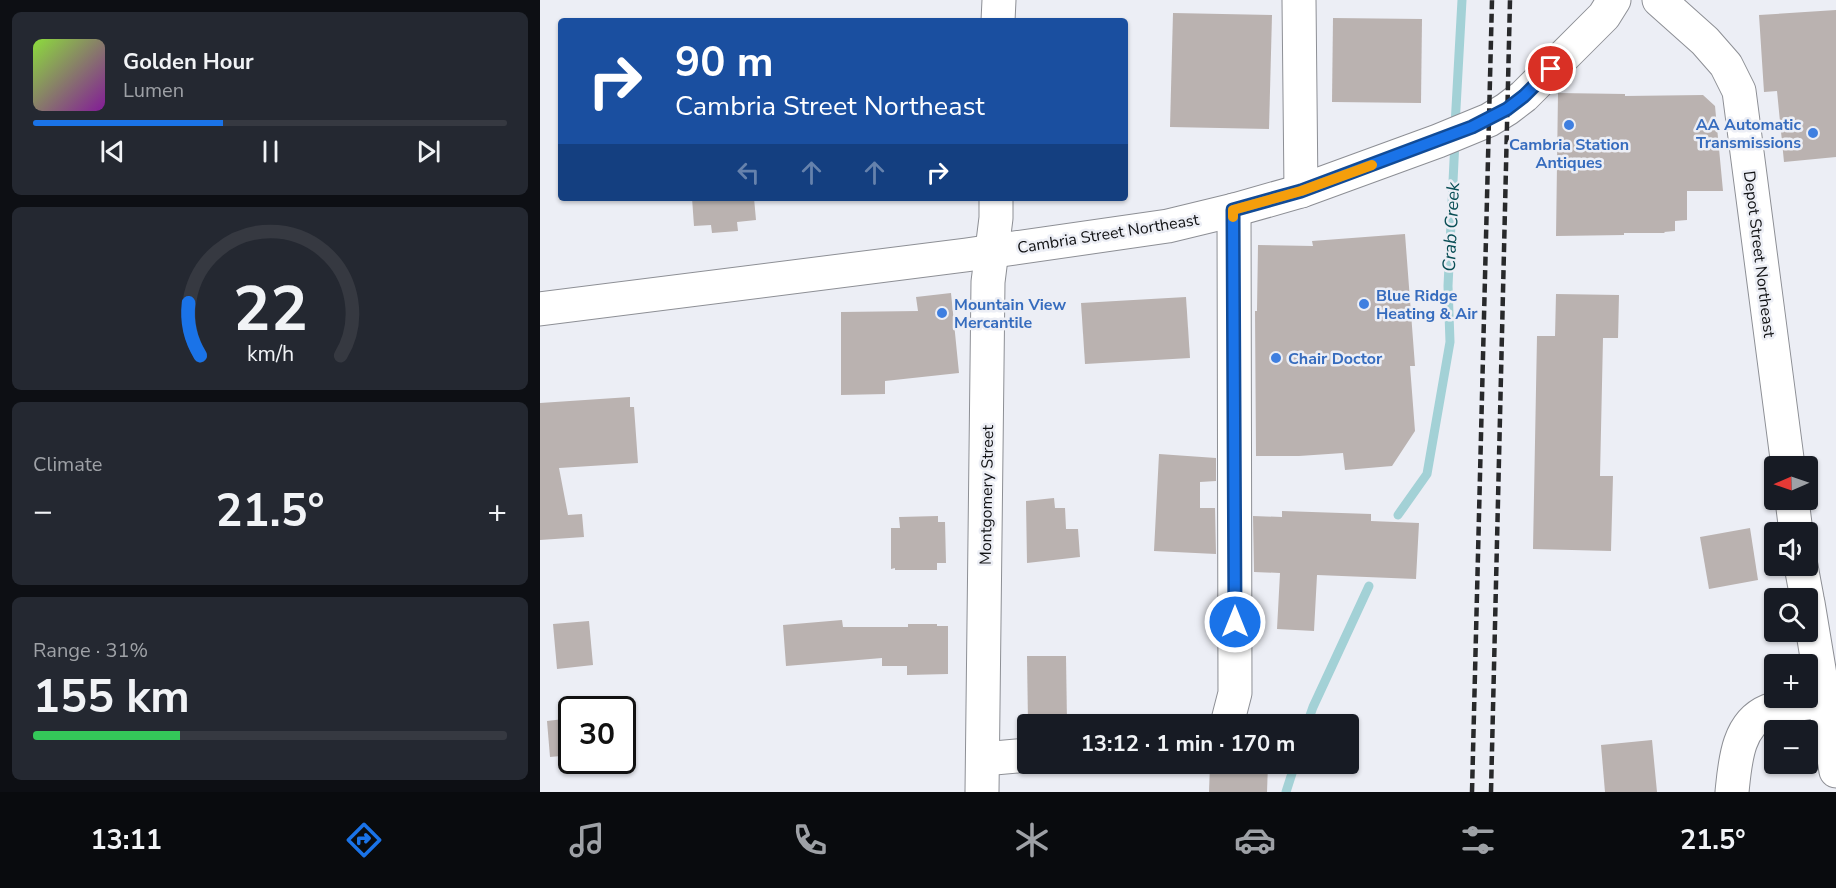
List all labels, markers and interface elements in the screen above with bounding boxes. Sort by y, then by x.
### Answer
text: 90 m [675,34,774,91]
icon: right [576,42,654,120]
pin [1525,43,1576,94]
text: Golden Hour [123,47,254,77]
icon: arrive [1534,52,1567,85]
text: Lumen [123,77,184,104]
text: Cambria Street Northeast [675,88,985,125]
place label: AA Automatic Transmissions [1696,114,1801,154]
marker: Cambria Station Antiques [1562,118,1576,132]
marker: AA Automatic Transmissions [1806,126,1820,140]
place label: Cambria Station Antiques [1509,134,1629,174]
icon: previous [96,135,129,168]
icon: pause [254,135,287,168]
icon: next [412,135,445,168]
icon: left [732,156,765,189]
icon: ahead [795,156,828,189]
icon: ahead [858,156,891,189]
icon: right [921,156,954,189]
street label: Depot Street Northeast [1738,170,1780,339]
water label: Crab Creek [1437,181,1465,272]
street label: Cambria Street Northeast [1016,209,1201,259]
text: 22 [233,267,307,352]
place label: Blue Ridge Heating & Air [1376,285,1478,325]
place label: Mountain View Mercantile [954,294,1066,334]
marker: Blue Ridge Heating & Air [1357,297,1371,311]
marker: Mountain View Mercantile [935,306,949,320]
text: km/h [246,339,294,369]
place label: Chair Doctor [1288,348,1383,370]
marker: Chair Doctor [1269,351,1283,365]
street label: Montgomery Street [975,425,999,565]
text: Climate [33,451,102,478]
north arrow [1764,456,1818,510]
map controls [1764,456,1818,774]
text: 21.5° [215,481,325,542]
text: − [33,489,53,534]
text: + [487,489,507,534]
button: sound [1764,522,1818,576]
button: search [1764,588,1818,642]
position arrow [1203,590,1267,654]
text: Range · 31% [33,637,148,664]
button: + [1764,654,1818,708]
text: 155 km [33,667,190,728]
speed limit sign: 30 [558,696,636,774]
button: − [1764,720,1818,774]
text: 13:12 · 1 min · 170 m [1081,729,1295,759]
icon: directions [343,819,385,861]
icon: music [566,819,608,861]
icon: phone [789,819,831,861]
icon: climate [1011,819,1053,861]
icon: car [1234,819,1276,861]
icon: filters [1457,819,1499,861]
text: 13:11 [90,822,162,859]
text: 21.5° [1680,822,1745,859]

